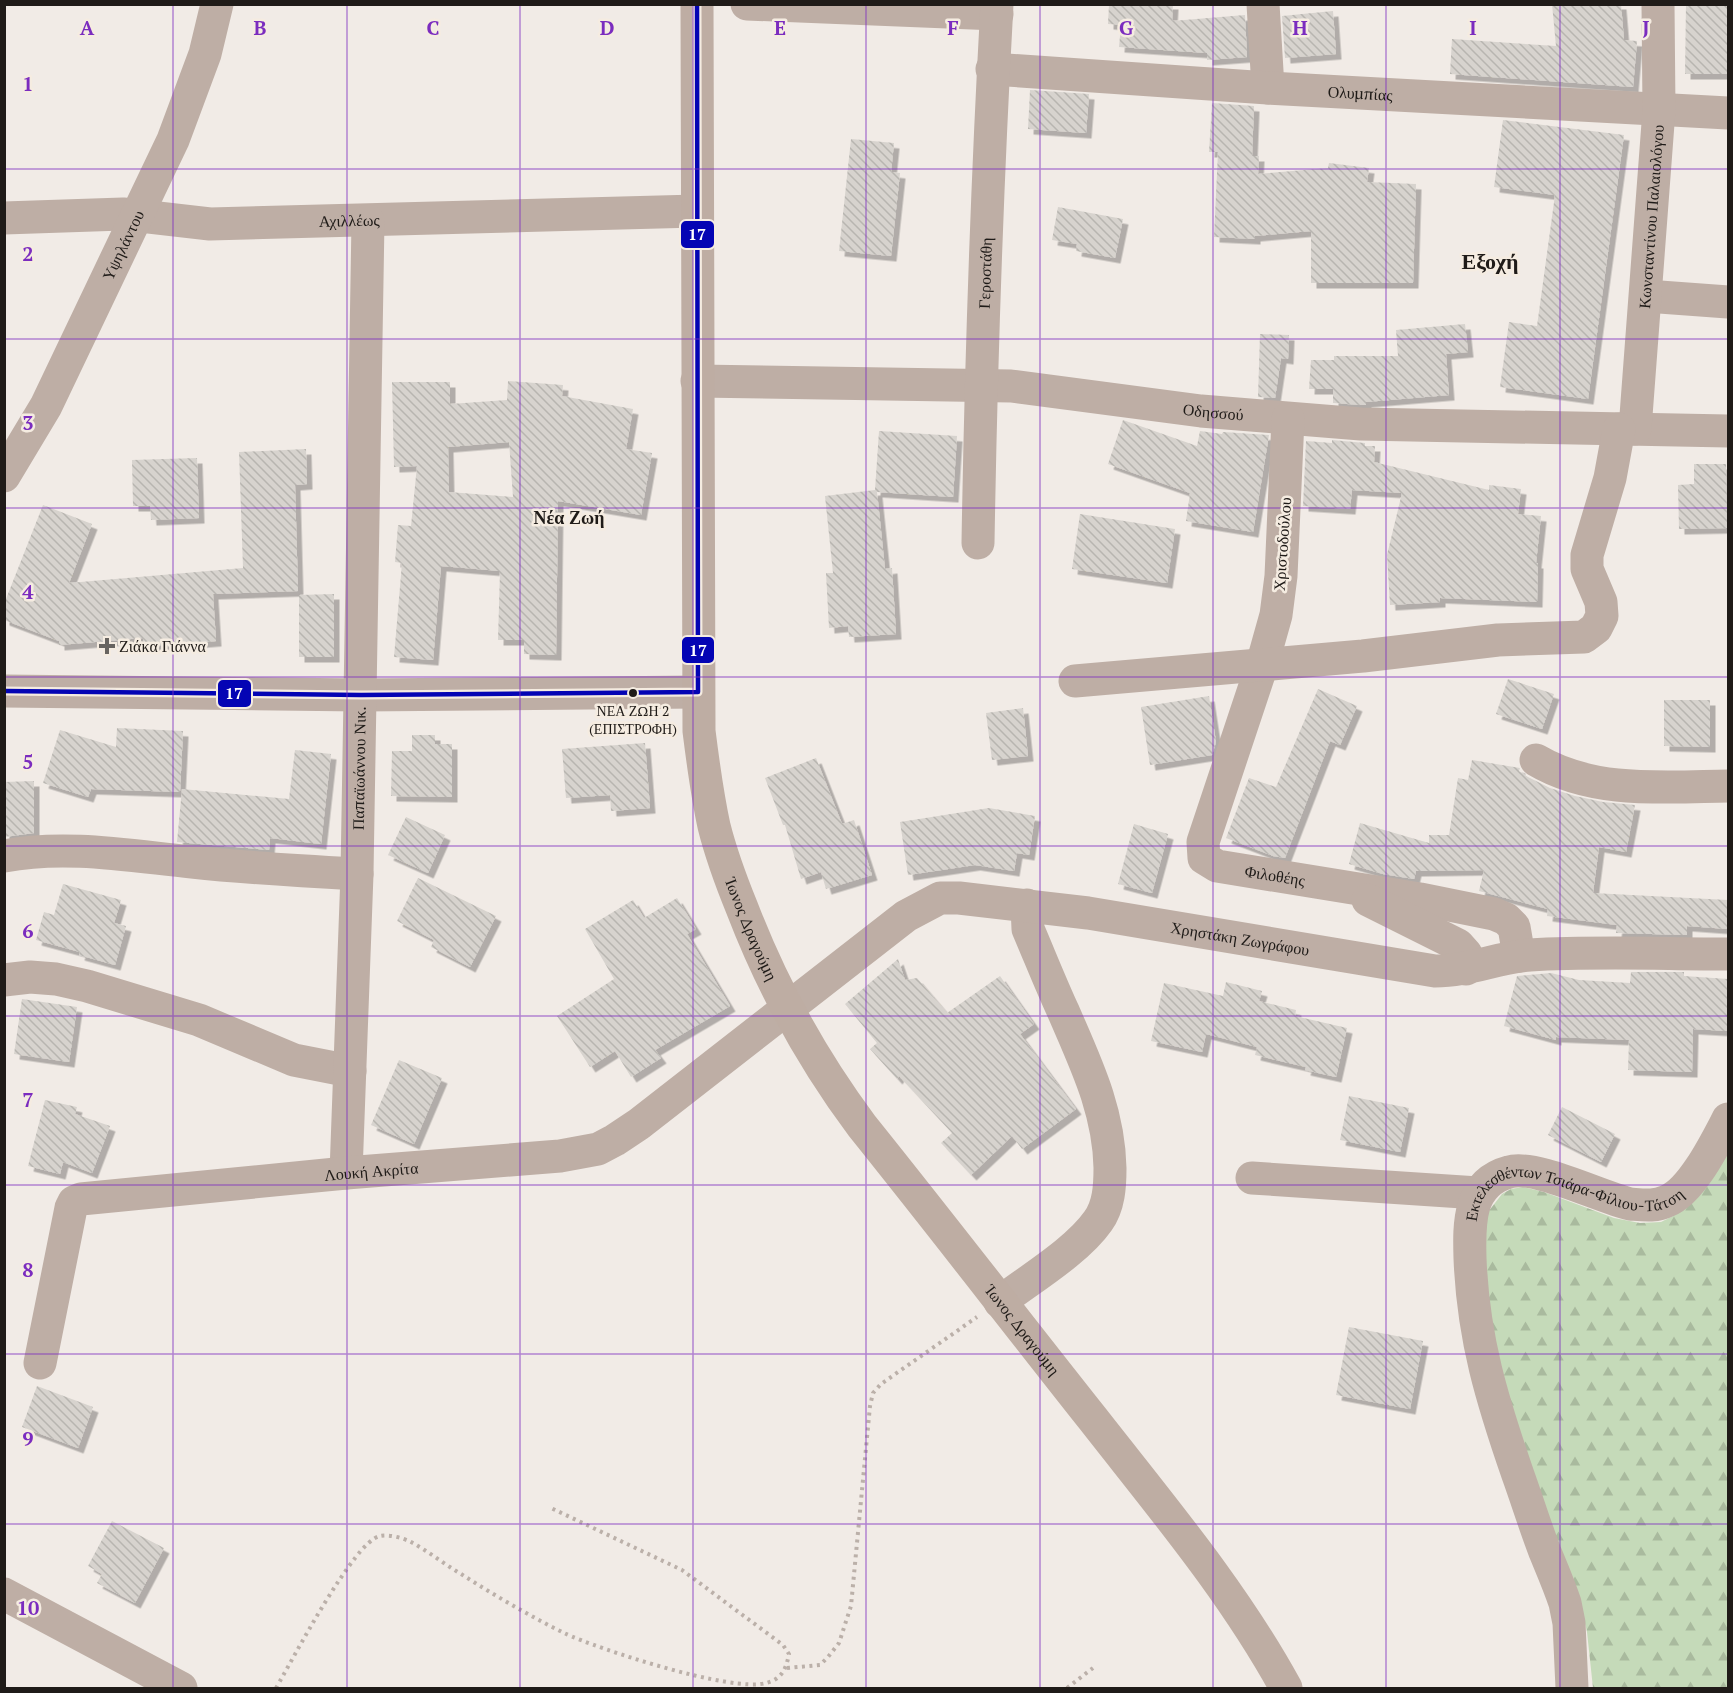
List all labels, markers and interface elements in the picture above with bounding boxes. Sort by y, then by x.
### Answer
text: A [80,14,95,41]
text: B [254,14,267,41]
text: C [426,14,440,41]
text: D [600,14,614,41]
text: E [774,14,786,41]
text: F [947,14,959,41]
text: G [1119,14,1133,41]
text: H [1292,14,1308,41]
text: I [1469,14,1477,41]
text: J [1642,14,1650,41]
text: 1 [22,70,34,97]
street label: Ολυμπίας [1327,80,1394,106]
street label: Κωνσταντίνου Παλαιολόγου [1633,124,1669,309]
street label: Υψηλάντου [97,206,149,284]
street label: Αχιλλέως [319,208,381,232]
line badge: 17 [680,220,715,249]
text: 17 [688,223,706,245]
street label: Γεροστάθη [973,237,997,309]
text: 2 [22,240,34,267]
district label: Εξοχή [1462,246,1518,275]
street label: Οδησσού [1182,398,1244,425]
text: 3 [22,409,34,436]
street label: Χριστοδούλου [1268,496,1296,592]
district label: Νέα Ζωή [534,505,604,529]
text: 4 [22,578,34,605]
place label: Ζιάκα Γιάννα [119,635,206,657]
line badge: 17 [681,636,715,664]
marker: Ζιάκα Γιάννα [100,639,114,653]
text: 17 [689,639,707,661]
line badge: 17 [217,679,252,708]
text: 17 [225,682,243,704]
marker: ΝΕΑ ΖΩΗ 2 (ΕΠΙΣΤΡΟΦΗ) [627,687,639,699]
place label: ΝΕΑ ΖΩΗ 2 (ΕΠΙΣΤΡΟΦΗ) [589,701,677,738]
street label: Παπαϊωάννου Νικ. [347,706,371,830]
text: 5 [22,748,34,775]
street label: Φιλοθέης [1243,860,1307,891]
street label: Ίωνος Δραγούμη [720,873,783,984]
street label: Χρηστάκη Ζωγράφου [1169,916,1311,961]
text: 6 [22,917,34,944]
text: 7 [22,1086,34,1113]
street label: Λουκή Ακρίτα [323,1156,420,1186]
street label: Εκτελεσθέντων Τσιάρα-Φίλιου-Τάτση [1460,1160,1688,1223]
text: 8 [22,1256,34,1283]
street label: Ίωνος Δραγούμη [980,1279,1065,1380]
text: 9 [22,1425,34,1452]
text: 10 [17,1594,39,1621]

